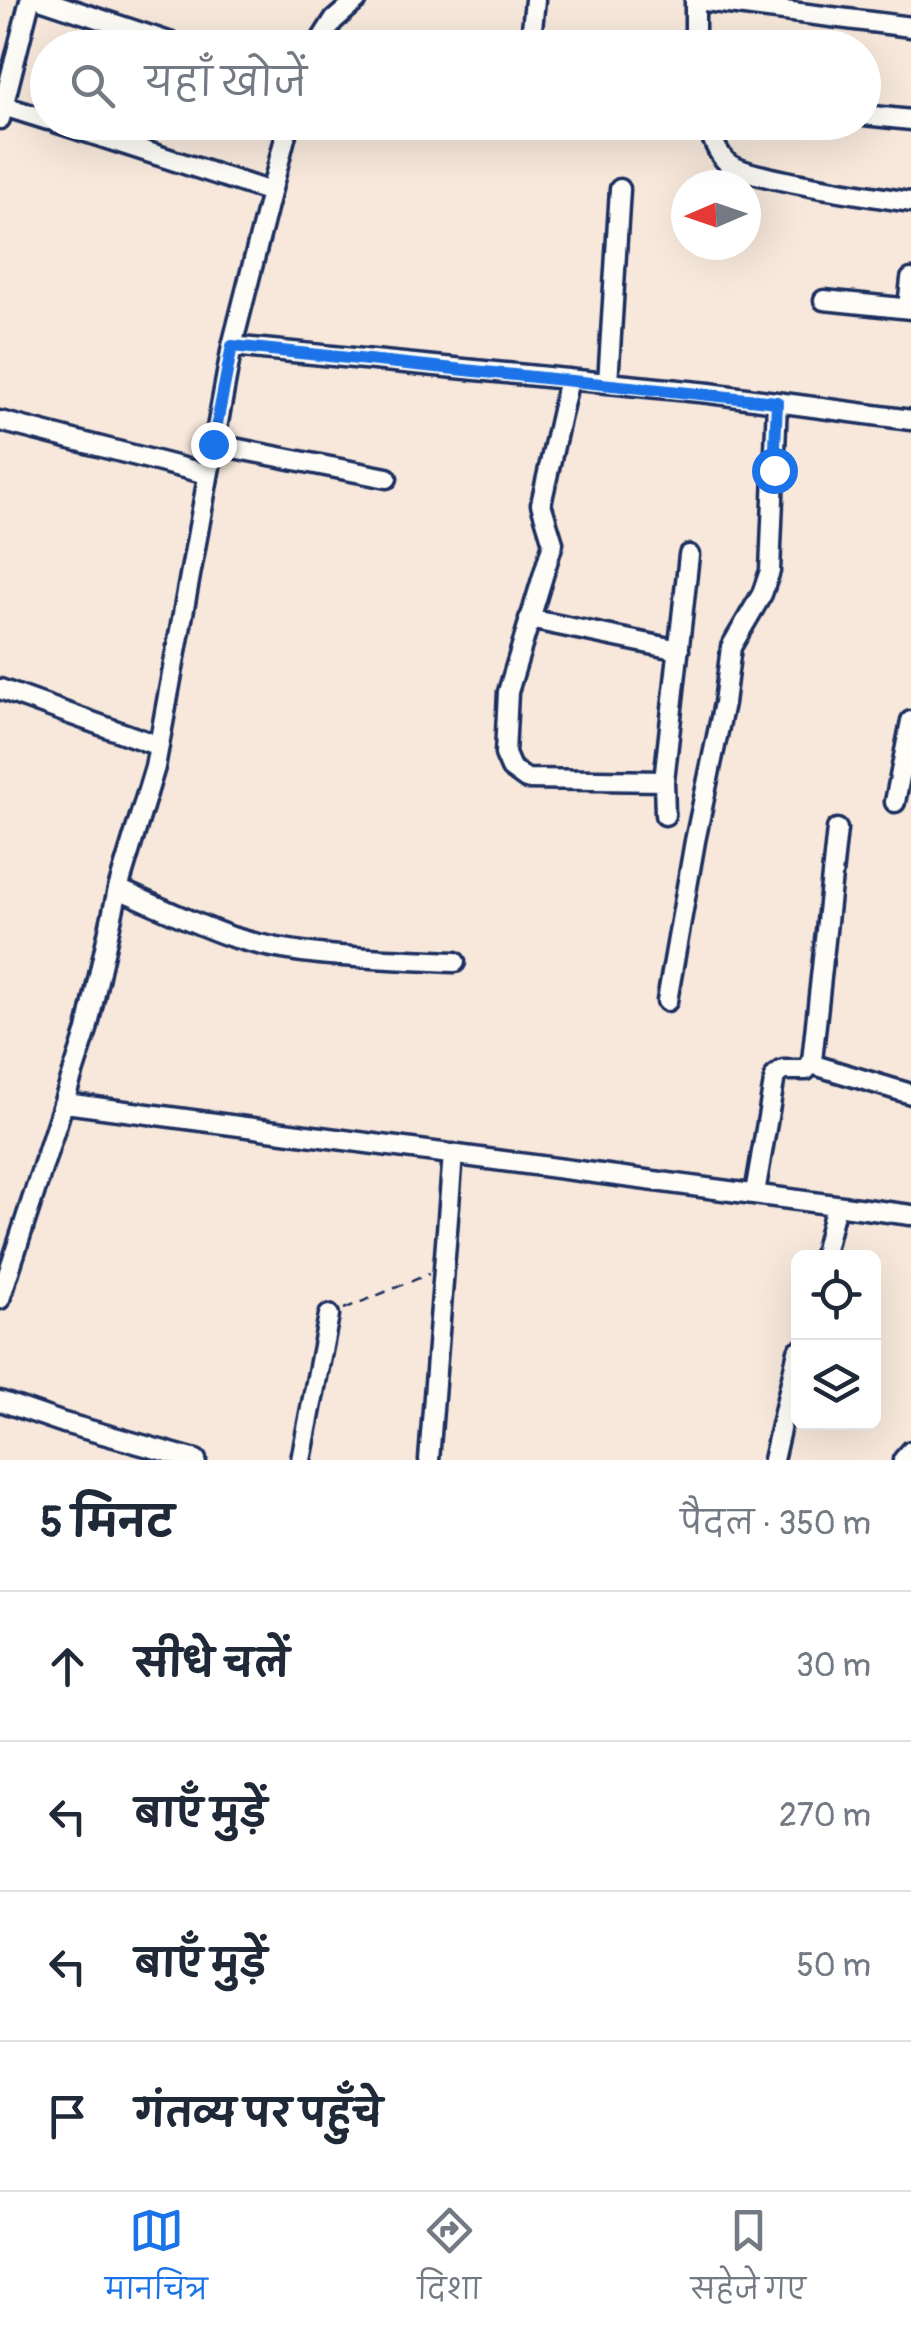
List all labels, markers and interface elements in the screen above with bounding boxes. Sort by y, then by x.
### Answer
search box [30,30,881,140]
icon: search [65,58,120,113]
text: यहाँ खोजें [145,59,307,107]
north arrow [671,170,761,260]
route end [191,422,237,468]
route start [752,448,798,494]
map controls [791,1250,881,1430]
button: locate [791,1250,881,1340]
button: layers [791,1340,881,1430]
text: 5 मिनट [40,1497,174,1549]
text: पैदल · 350 m [680,1504,871,1544]
icon: ahead [40,1639,95,1694]
text: सीधे चलें [135,1640,289,1688]
text: 30 m [796,1646,871,1686]
icon: left [40,1789,95,1844]
text: बाएँ मुड़ें [135,1790,267,1838]
text: 270 m [779,1796,871,1836]
icon: left [40,1939,95,1994]
text: बाएँ मुड़ें [135,1940,267,1988]
text: 50 m [796,1946,871,1986]
icon: arrive [40,2089,95,2144]
text: गंतव्य पर पहुँचे [135,2090,382,2138]
tab: मानचित्र [105,2203,208,2320]
tab: दिशा [417,2203,481,2320]
tab: सहेजे गए [691,2203,806,2320]

